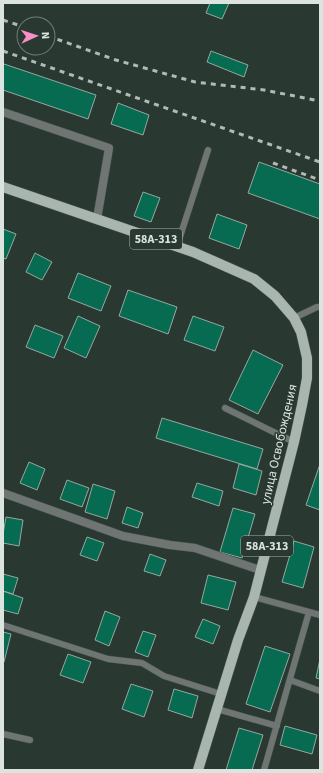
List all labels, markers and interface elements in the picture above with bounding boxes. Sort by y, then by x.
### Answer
north arrow [16,16,56,56]
text: N [38,31,53,40]
road number: 58А-313 [130,229,182,249]
street label: улица Освобождения [256,382,302,506]
road number: 58А-313 [241,536,293,556]

